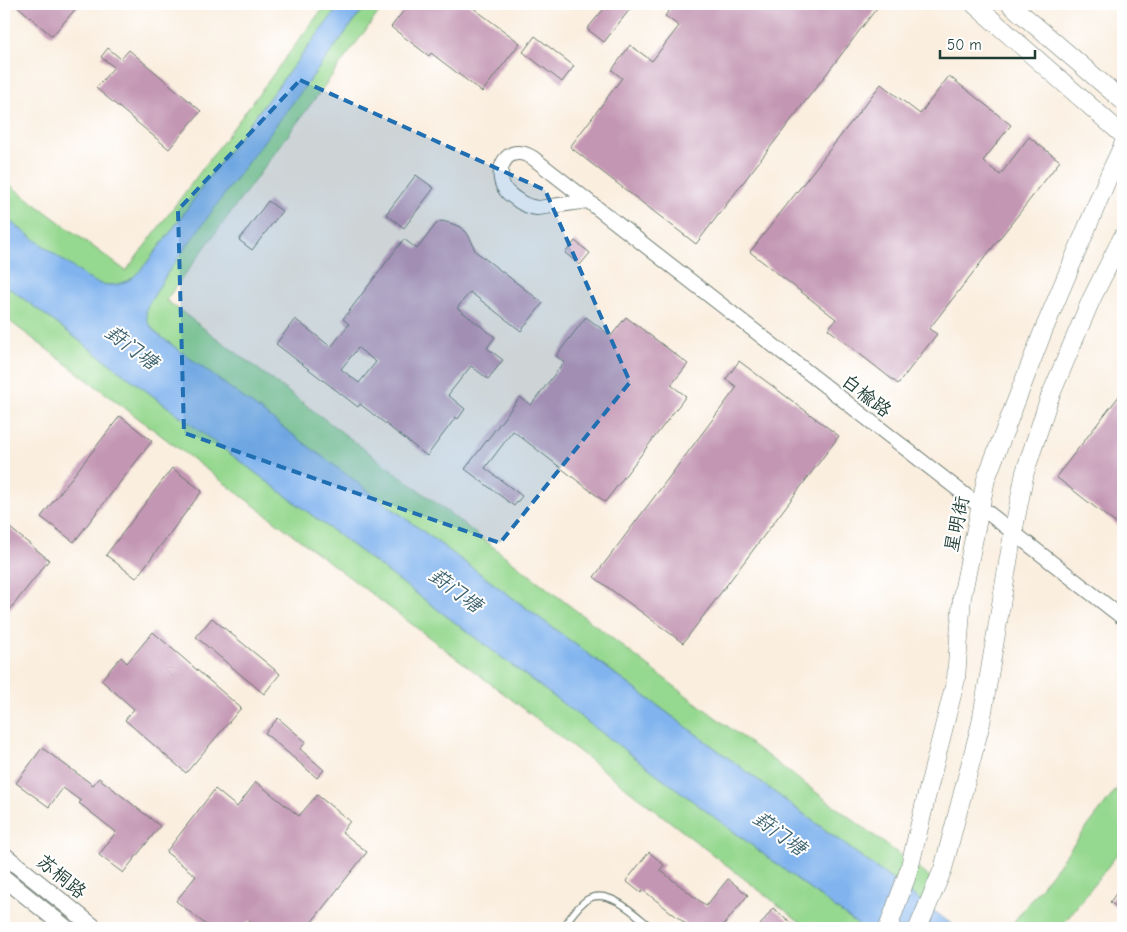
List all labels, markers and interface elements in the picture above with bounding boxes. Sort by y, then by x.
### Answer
scale bar [940,28,1034,60]
text: 50 m [947,36,982,54]
water label: 葑门塘 [101,320,164,376]
street label: 白榆路 [837,370,896,422]
street label: 星明街 [940,494,974,554]
water label: 葑门塘 [425,563,488,619]
water label: 葑门塘 [749,806,812,862]
street label: 苏桐路 [32,850,90,903]

